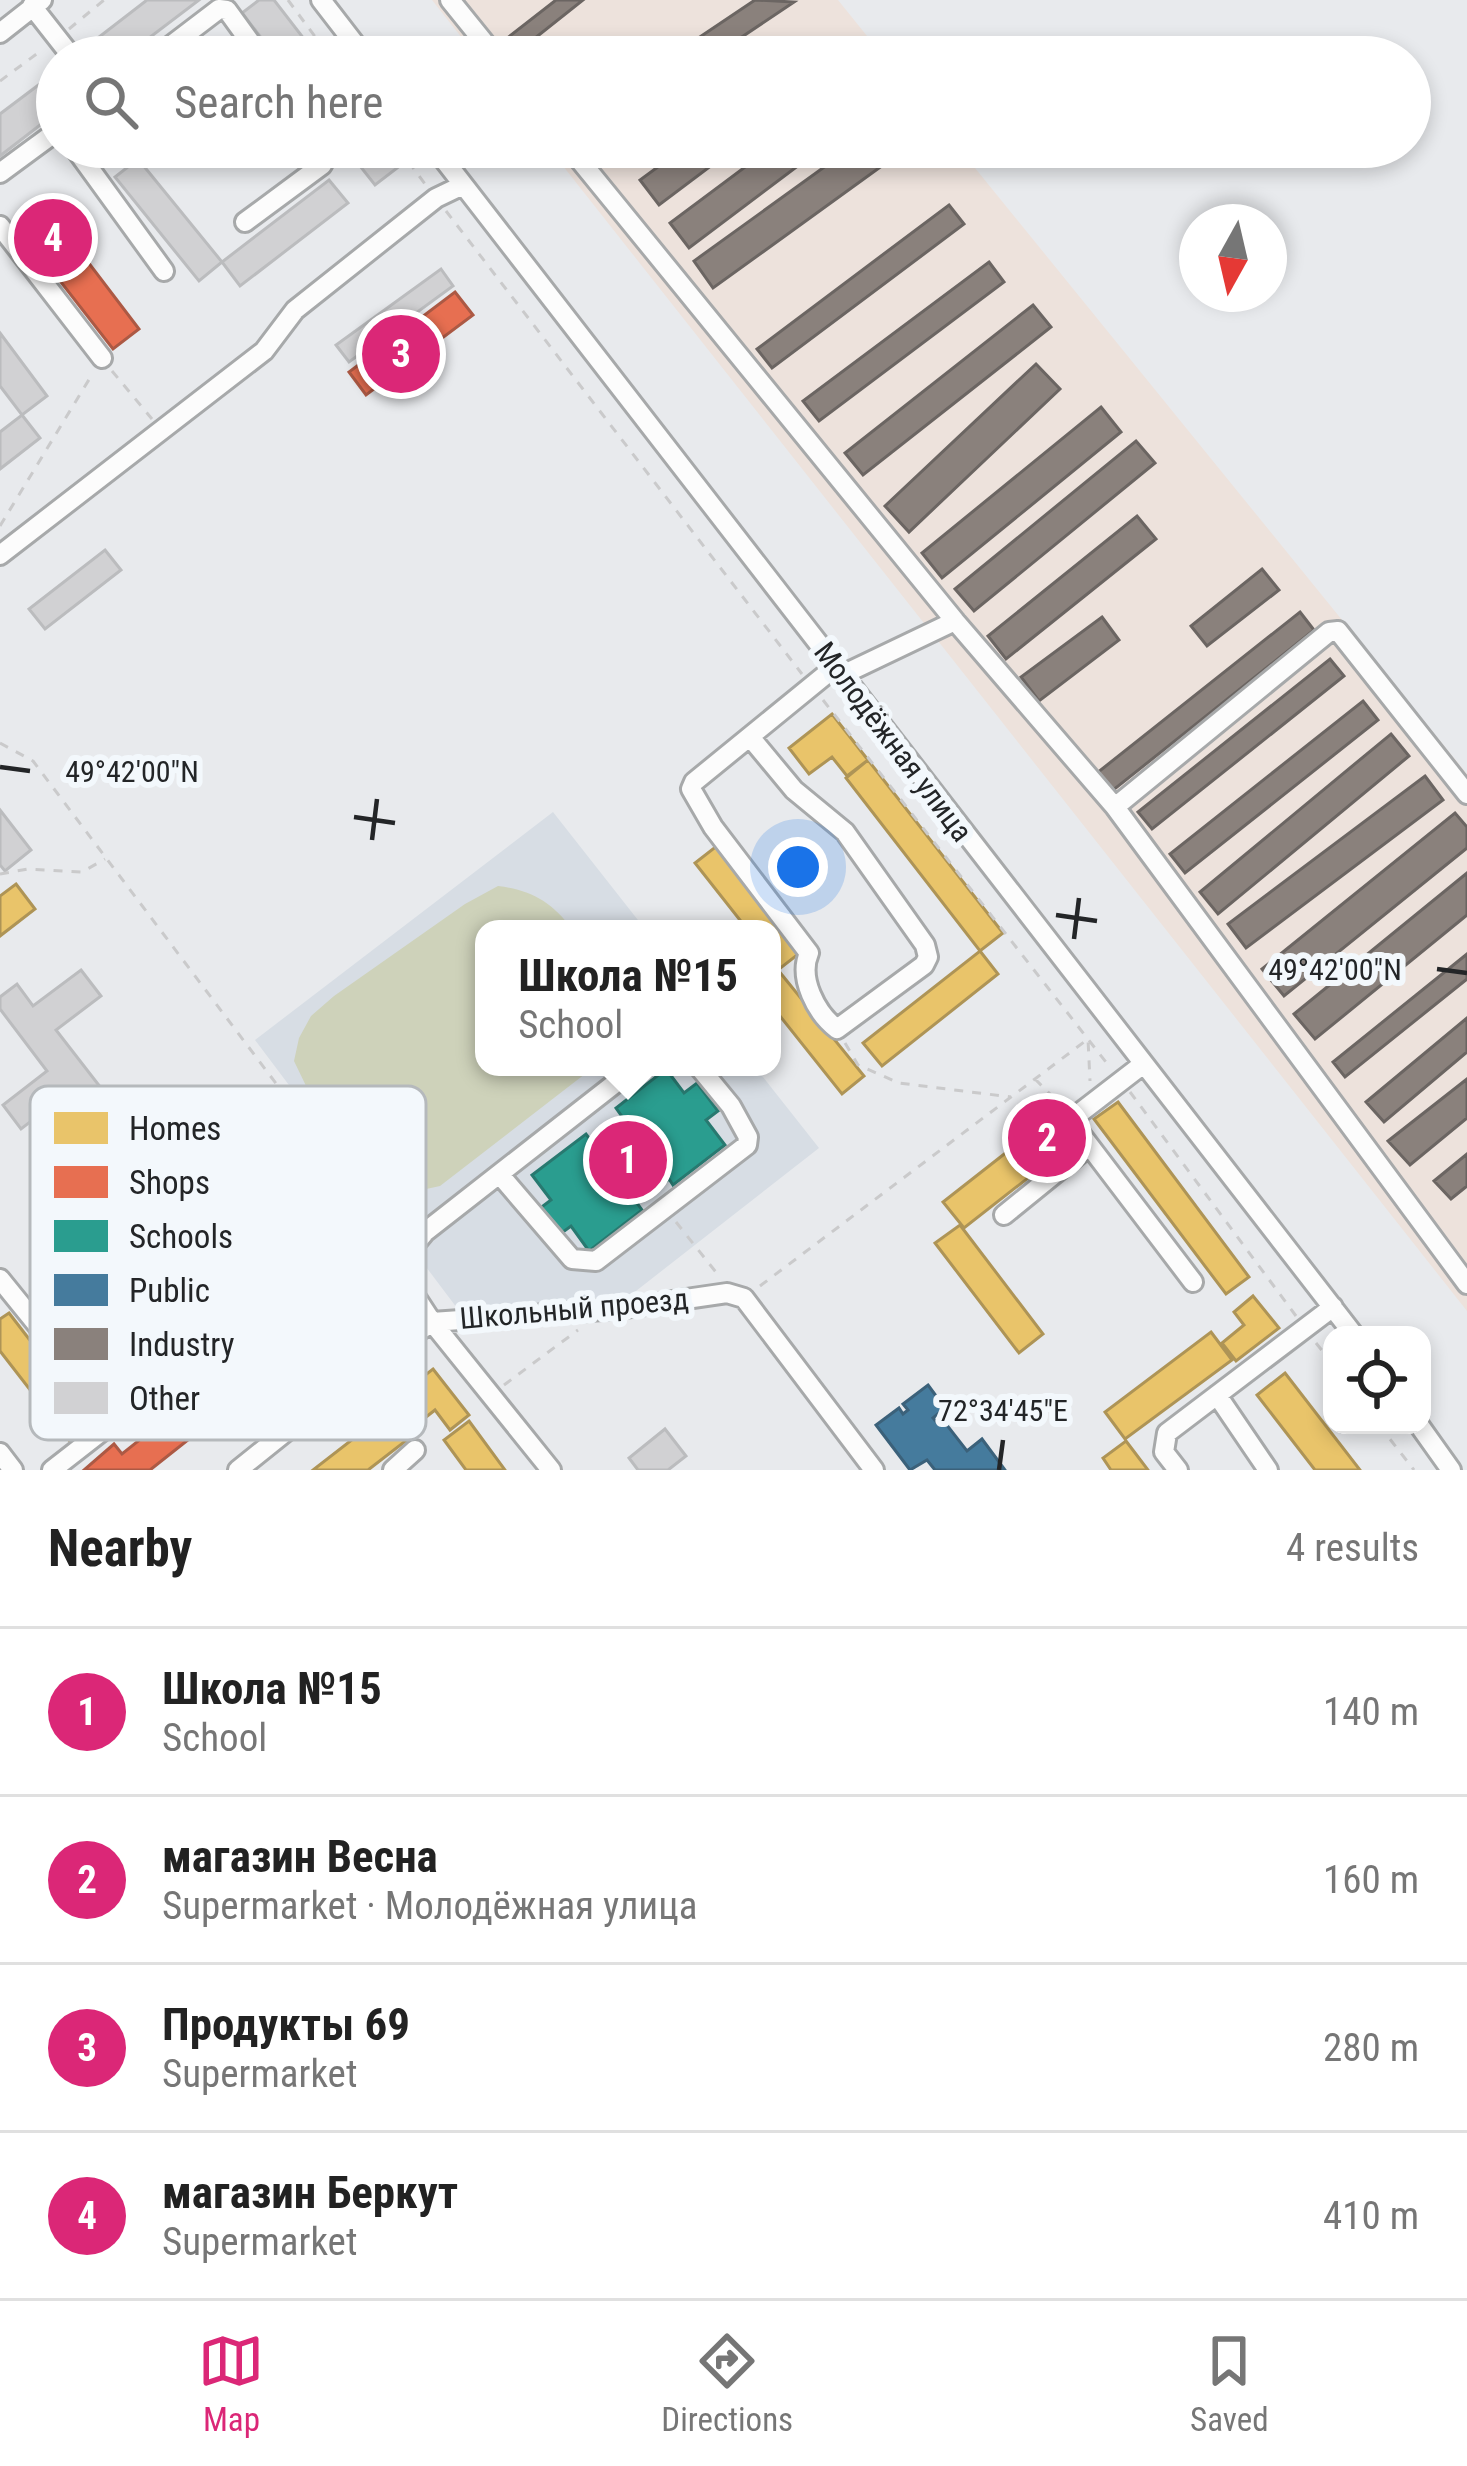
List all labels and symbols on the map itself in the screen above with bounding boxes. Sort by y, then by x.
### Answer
pin: 4 [14,193,92,283]
north arrow [1179,204,1287,312]
pin: 3 [362,309,440,399]
street label: Молодёжная улица [807,635,980,848]
text: 49°42'00"N [65,754,199,789]
your location [768,837,828,897]
text: 49°42'00"N [1268,952,1402,987]
legend [30,1086,426,1440]
pin: 2 [1008,1093,1086,1183]
text: Homes [129,1109,221,1148]
pin: 1 [589,1115,667,1205]
text: Shops [129,1163,210,1202]
text: Schools [129,1217,233,1256]
text: Public [129,1271,210,1310]
street label: Школьный проезд [458,1281,690,1336]
text: Industry [129,1325,235,1364]
text: Other [129,1379,200,1418]
text: 72°34'45"E [938,1393,1068,1428]

